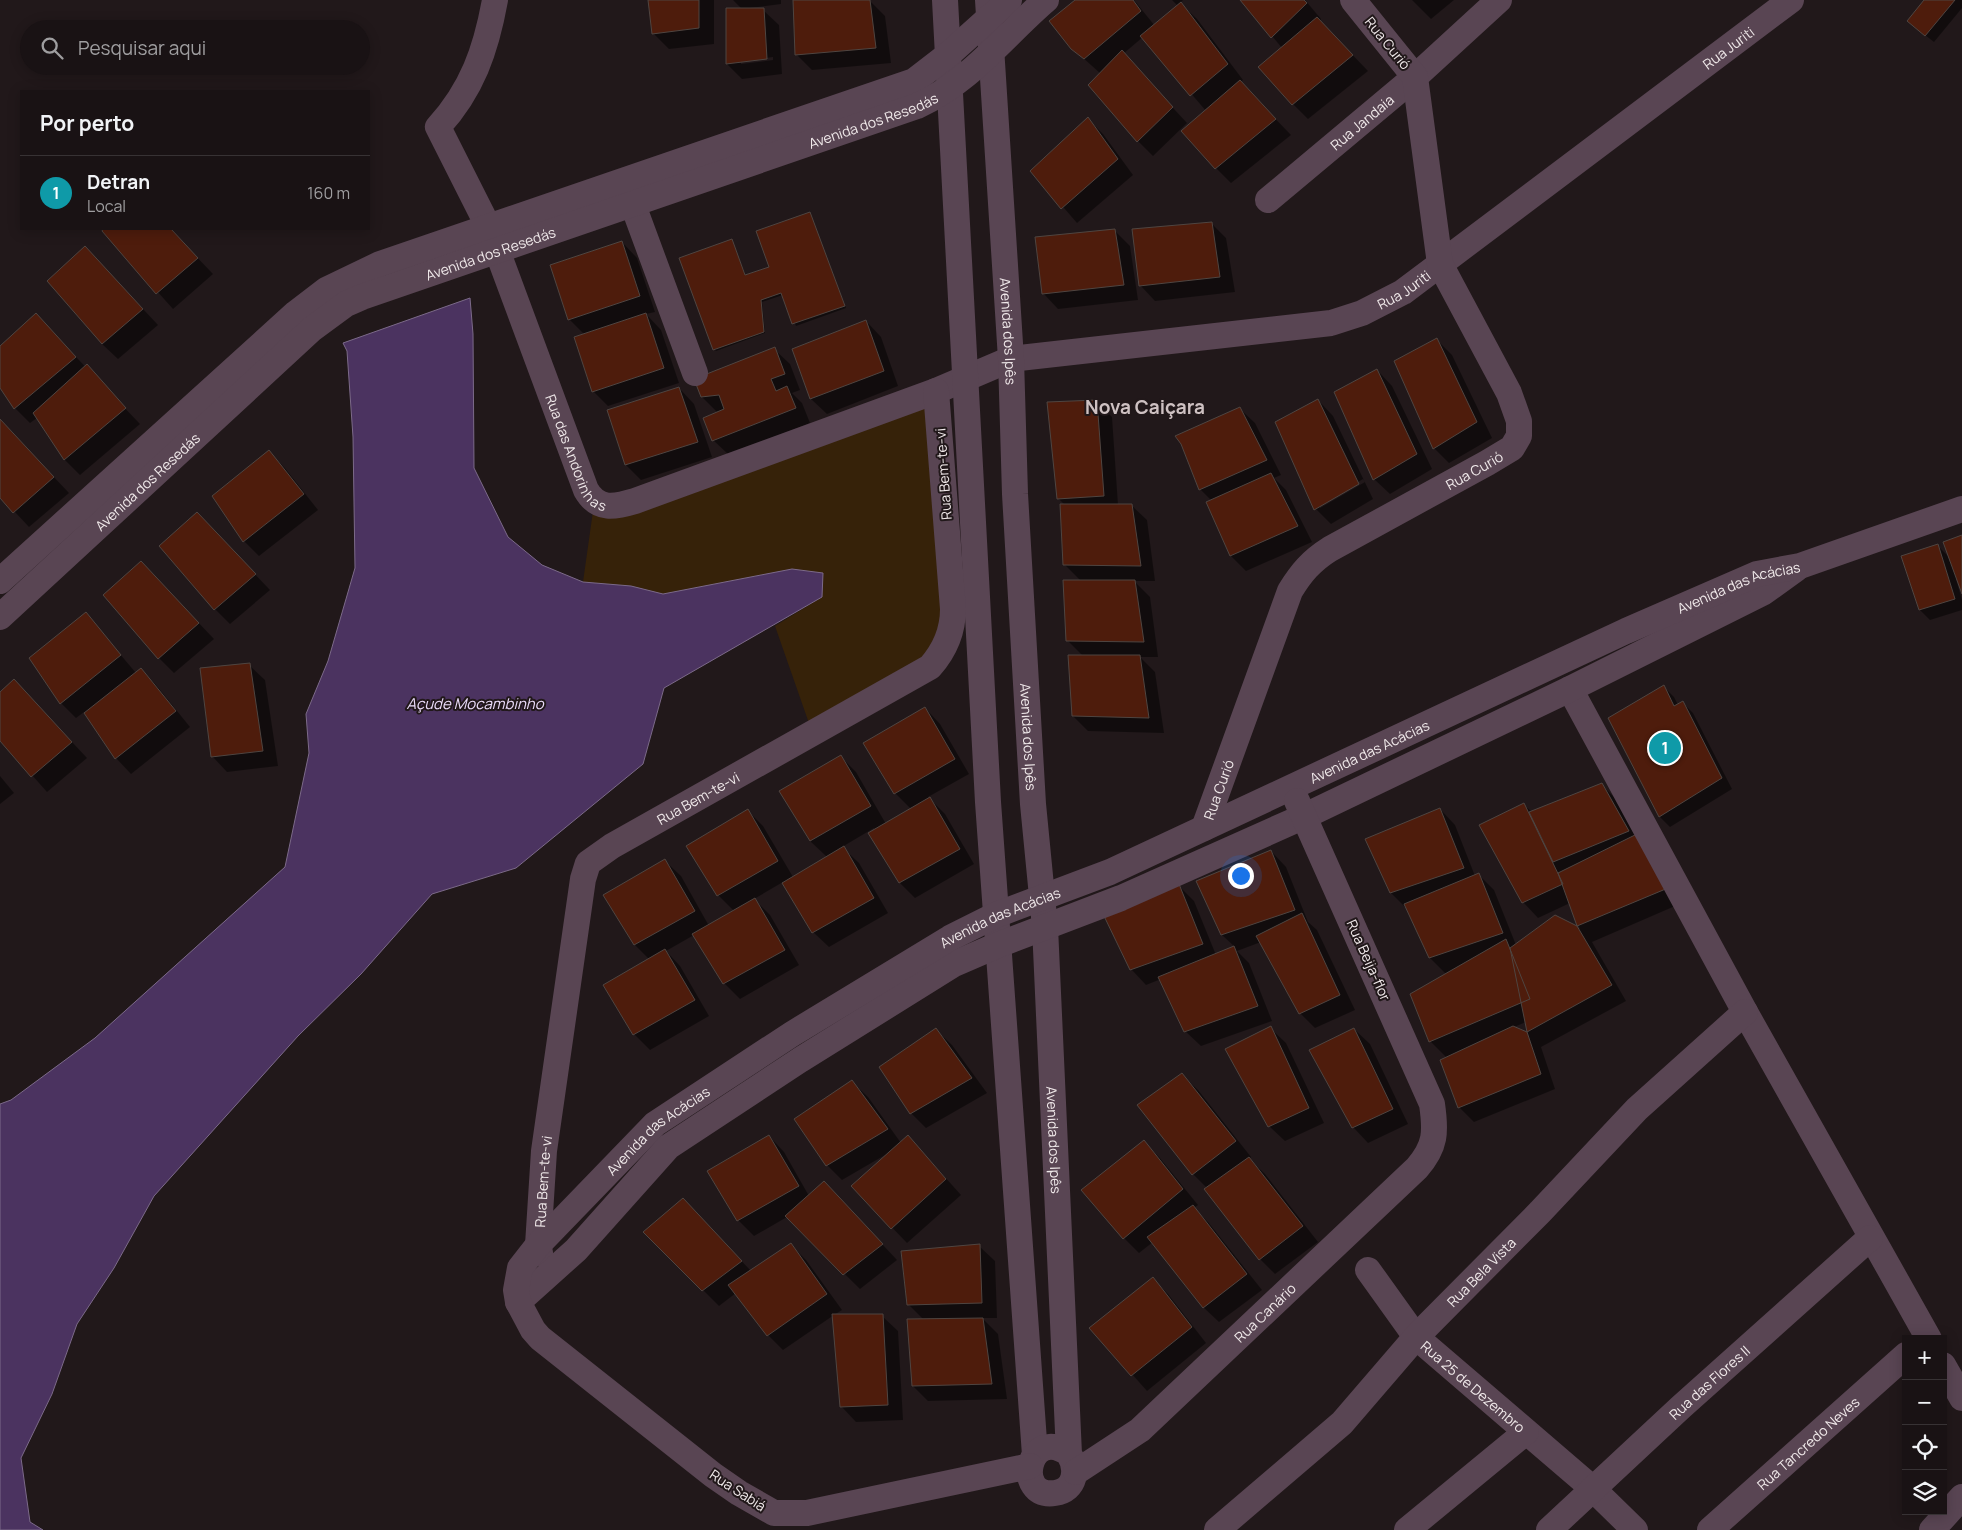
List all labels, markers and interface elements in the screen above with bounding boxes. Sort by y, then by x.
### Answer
street label: Rua Curió [1361,13,1415,73]
search box [20,20,370,75]
street label: Rua Juriti [1698,22,1758,73]
icon: search [38,34,66,62]
text: Pesquisar aqui [78,35,206,61]
street label: Avenida dos Resedás [806,88,941,152]
street label: Rua Jandaia [1326,90,1397,154]
text: Por perto [40,109,134,137]
text: Detran [87,169,150,195]
text: 1 [52,182,60,204]
text: 160 m [307,182,350,204]
text: Local [87,195,126,217]
street label: Avenida dos Resedás [423,222,558,284]
street label: Rua Juriti [1374,265,1434,313]
street label: Avenida dos Ipês [996,277,1021,385]
street label: Rua das Andorinhas [542,391,609,515]
district label: Nova Caiçara [1085,394,1205,420]
street label: Avenida dos Resedás [90,428,203,535]
street label: Rua Bem-te-vi [930,428,956,520]
street label: Rua Curió [1442,446,1506,493]
street label: Avenida das Acácias [1674,557,1802,617]
street label: Avenida dos Ipês [1016,683,1042,791]
water label: Açude Mocambinho [406,693,545,714]
street label: Avenida das Acácias [1306,715,1432,787]
pin: 1 [1649,729,1681,767]
street label: Rua Curió [1198,757,1238,822]
street label: Rua Bem-te-vi [653,767,743,828]
your location [1228,863,1254,889]
street label: Avenida das Acácias [936,882,1063,952]
street label: Rua Beija-flor [1343,916,1395,1004]
street label: Avenida das Acácias [602,1081,713,1179]
street label: Avenida dos Ipês [1043,1086,1067,1194]
street label: Rua Bem-te-vi [530,1134,556,1228]
street label: Rua Bela Vista [1442,1233,1519,1311]
street label: Rua Canário [1230,1278,1300,1346]
map controls [1902,1335,1947,1515]
button: + [1902,1335,1947,1380]
street label: Rua 25 de Dezembro [1417,1336,1530,1436]
street label: Rua das Flores II [1665,1341,1754,1423]
button: − [1902,1380,1947,1425]
street label: Rua Tancredo Neves [1752,1392,1863,1494]
button: locate [1902,1425,1947,1470]
street label: Rua Sabiá [706,1465,770,1515]
button: layers [1902,1470,1947,1515]

